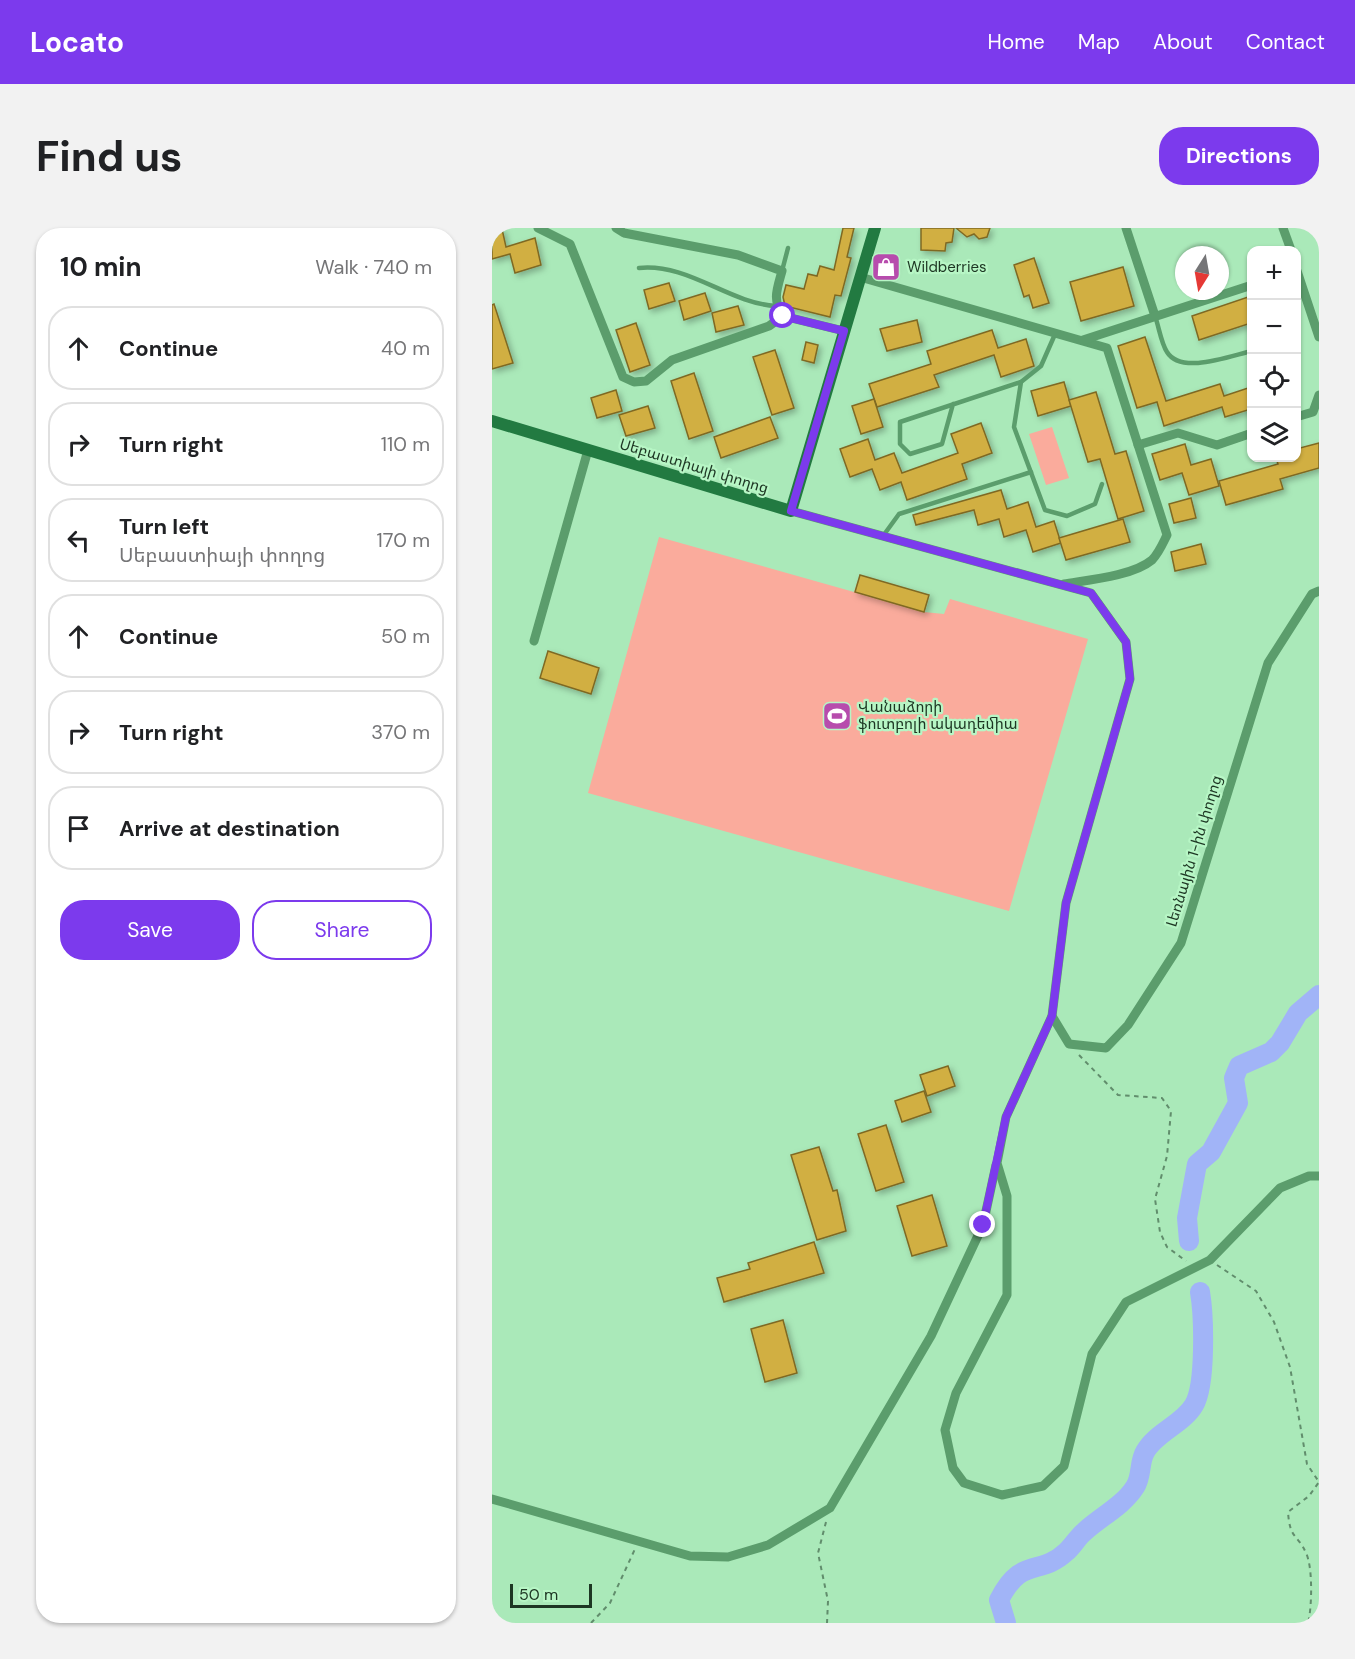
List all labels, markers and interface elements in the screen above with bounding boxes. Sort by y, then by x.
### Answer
text: Locato [30,24,124,61]
text: Home [987,28,1045,56]
text: Map [1078,28,1120,56]
text: About [1153,28,1213,56]
text: Contact [1246,28,1325,56]
button: Directions [1159,127,1319,185]
text: Find us [36,129,182,184]
north arrow [1175,246,1229,300]
map controls [1247,246,1301,462]
button: + [1247,246,1301,300]
text: 10 min [60,250,142,284]
shop icon: Wildberries [870,251,902,283]
text: Walk · 740 m [315,254,432,280]
place label: Wildberries [907,257,987,277]
button: − [1247,300,1301,354]
route start [769,302,795,328]
icon: ahead [62,332,95,365]
text: Continue [119,334,218,363]
text: 40 m [381,335,430,361]
button: locate [1247,354,1301,408]
button: layers [1247,408,1301,462]
icon: right [62,428,95,461]
text: Turn right [119,430,224,459]
text: 110 m [381,431,430,457]
street label: Սեբաստիայի փողոց [617,434,771,498]
text: Turn left [119,512,209,541]
icon: left [62,524,95,557]
text: 170 m [377,527,430,553]
text: Սեբաստիայի փողոց [119,542,325,568]
icon: ahead [62,620,95,653]
text: Continue [119,622,218,651]
text: 50 m [381,623,430,649]
place label: Վանաձորի ֆուտբոլի ակադեմիա [858,697,1018,734]
sports icon: Վանաձորի ֆուտբոլի ակադեմիա [821,700,853,732]
icon: right [62,716,95,749]
text: Turn right [119,718,224,747]
text: 370 m [371,719,430,745]
street label: Լեռնային 1-ին փողոց [1161,773,1227,929]
icon: arrive [62,812,95,845]
text: Arrive at destination [119,814,340,843]
button: Save [60,900,240,960]
button: Share [252,900,432,960]
route end [969,1211,995,1237]
scale bar [510,1581,592,1608]
text: 50 m [519,1584,558,1605]

